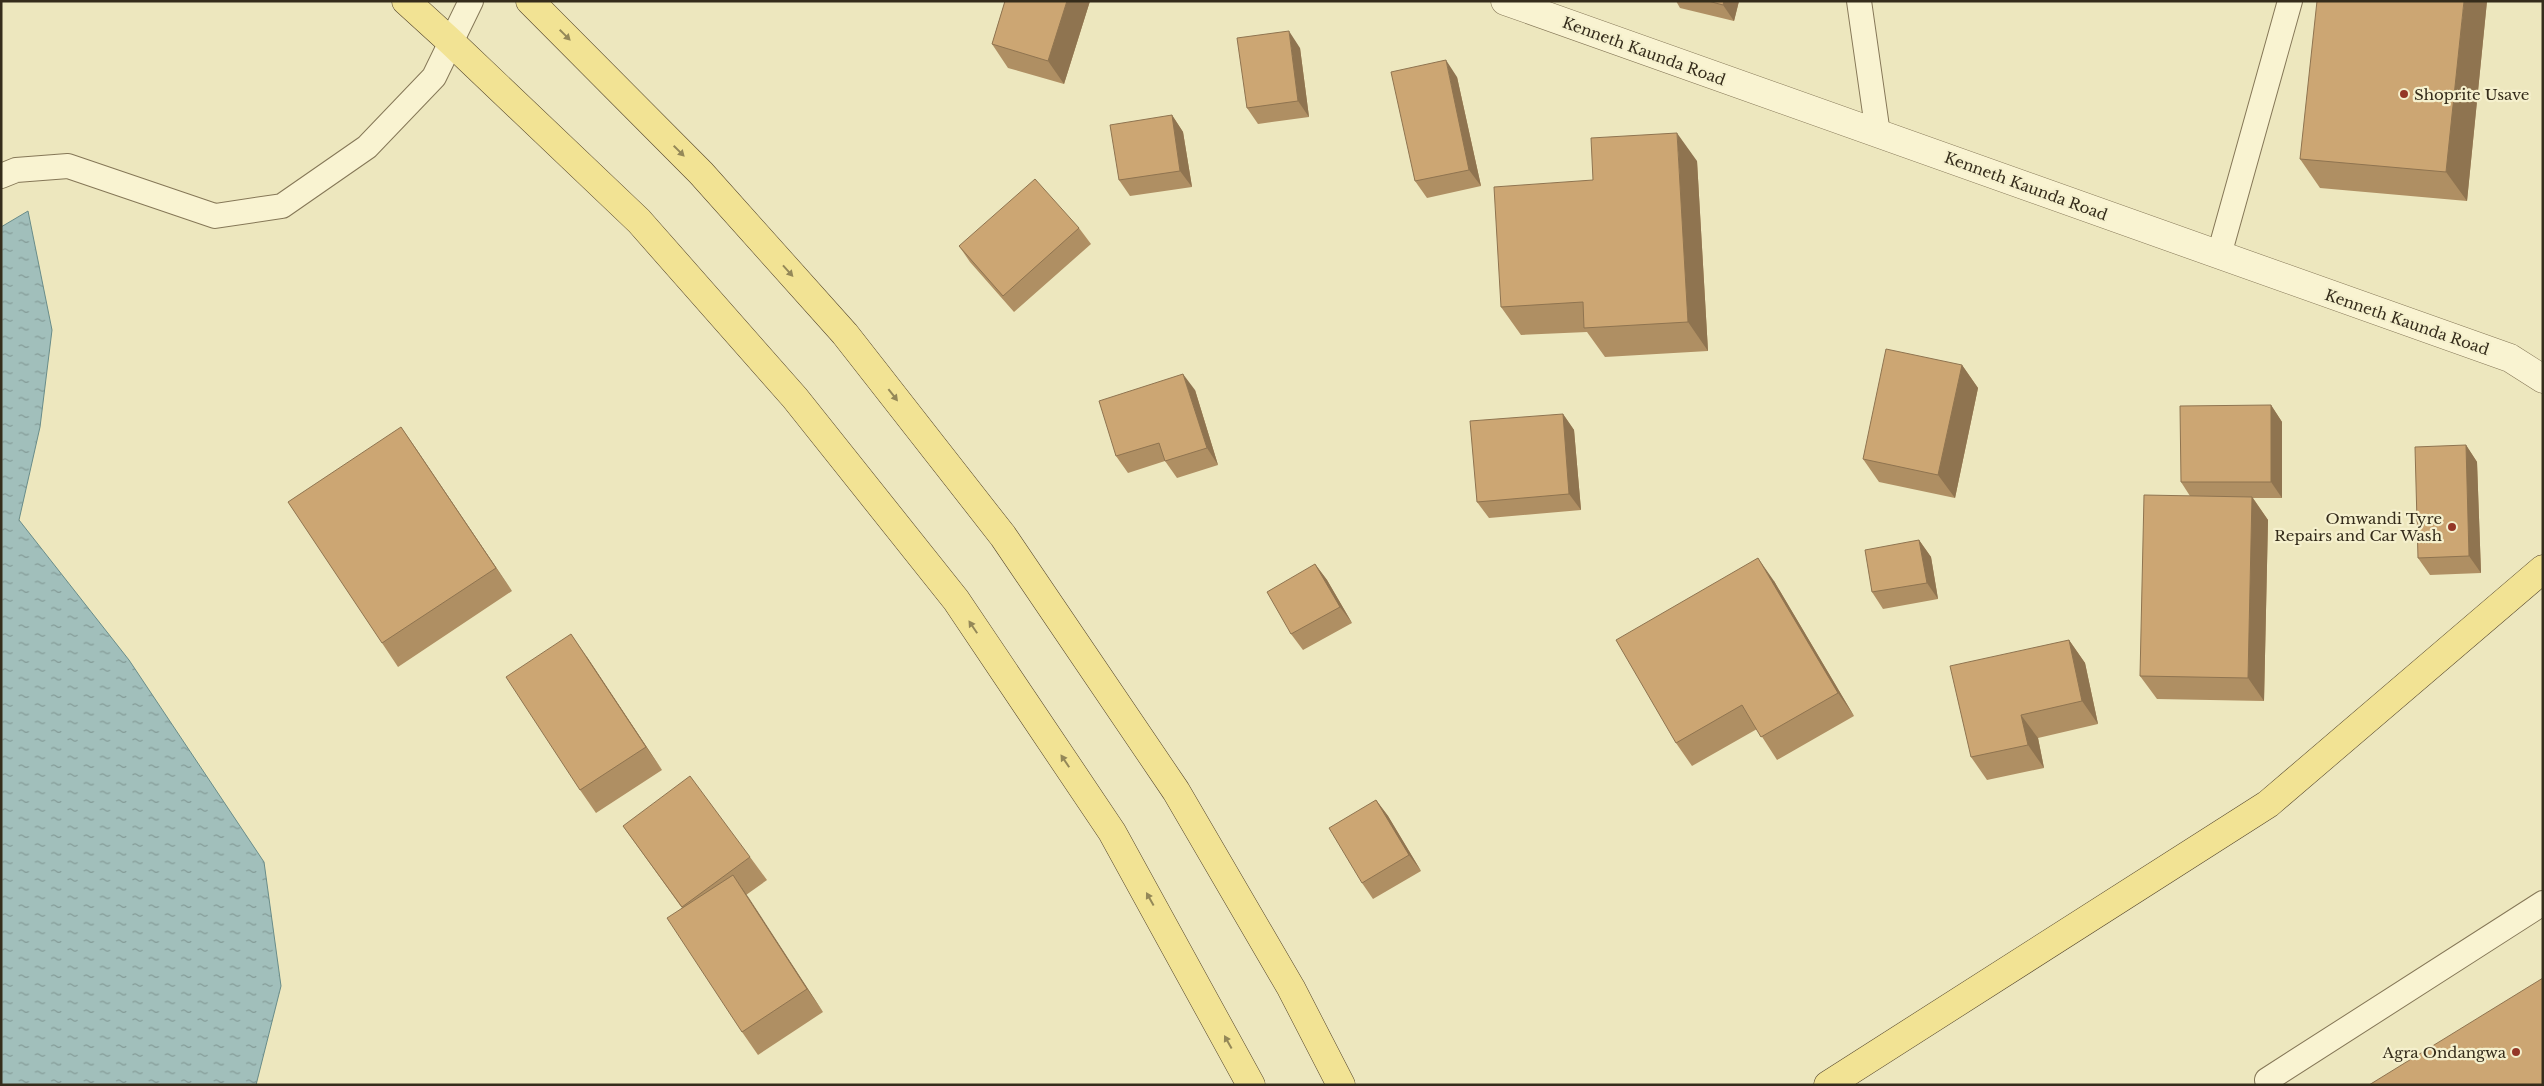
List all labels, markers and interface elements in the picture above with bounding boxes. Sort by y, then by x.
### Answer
street label: Kenneth Kaunda Road [1560,13,1728,89]
one-way arrow [559,29,571,41]
place label: Shoprite Usave [2414,85,2529,104]
marker: Shoprite Usave [2398,88,2410,100]
one-way arrow [672,145,684,157]
street label: Kenneth Kaunda Road [1942,148,2110,224]
one-way arrow [782,264,794,276]
street label: Kenneth Kaunda Road [2322,285,2492,359]
one-way arrow [887,388,898,401]
place label: Omwandi Tyre Repairs and Car Wash [2274,509,2442,545]
marker: Omwandi Tyre Repairs and Car Wash [2446,521,2458,533]
one-way arrow [968,620,978,633]
one-way arrow [1060,754,1069,768]
one-way arrow [1145,893,1154,906]
one-way arrow [1224,1034,1232,1049]
place label: Agra Ondangwa [2382,1043,2507,1062]
marker: Agra Ondangwa [2510,1046,2522,1058]

